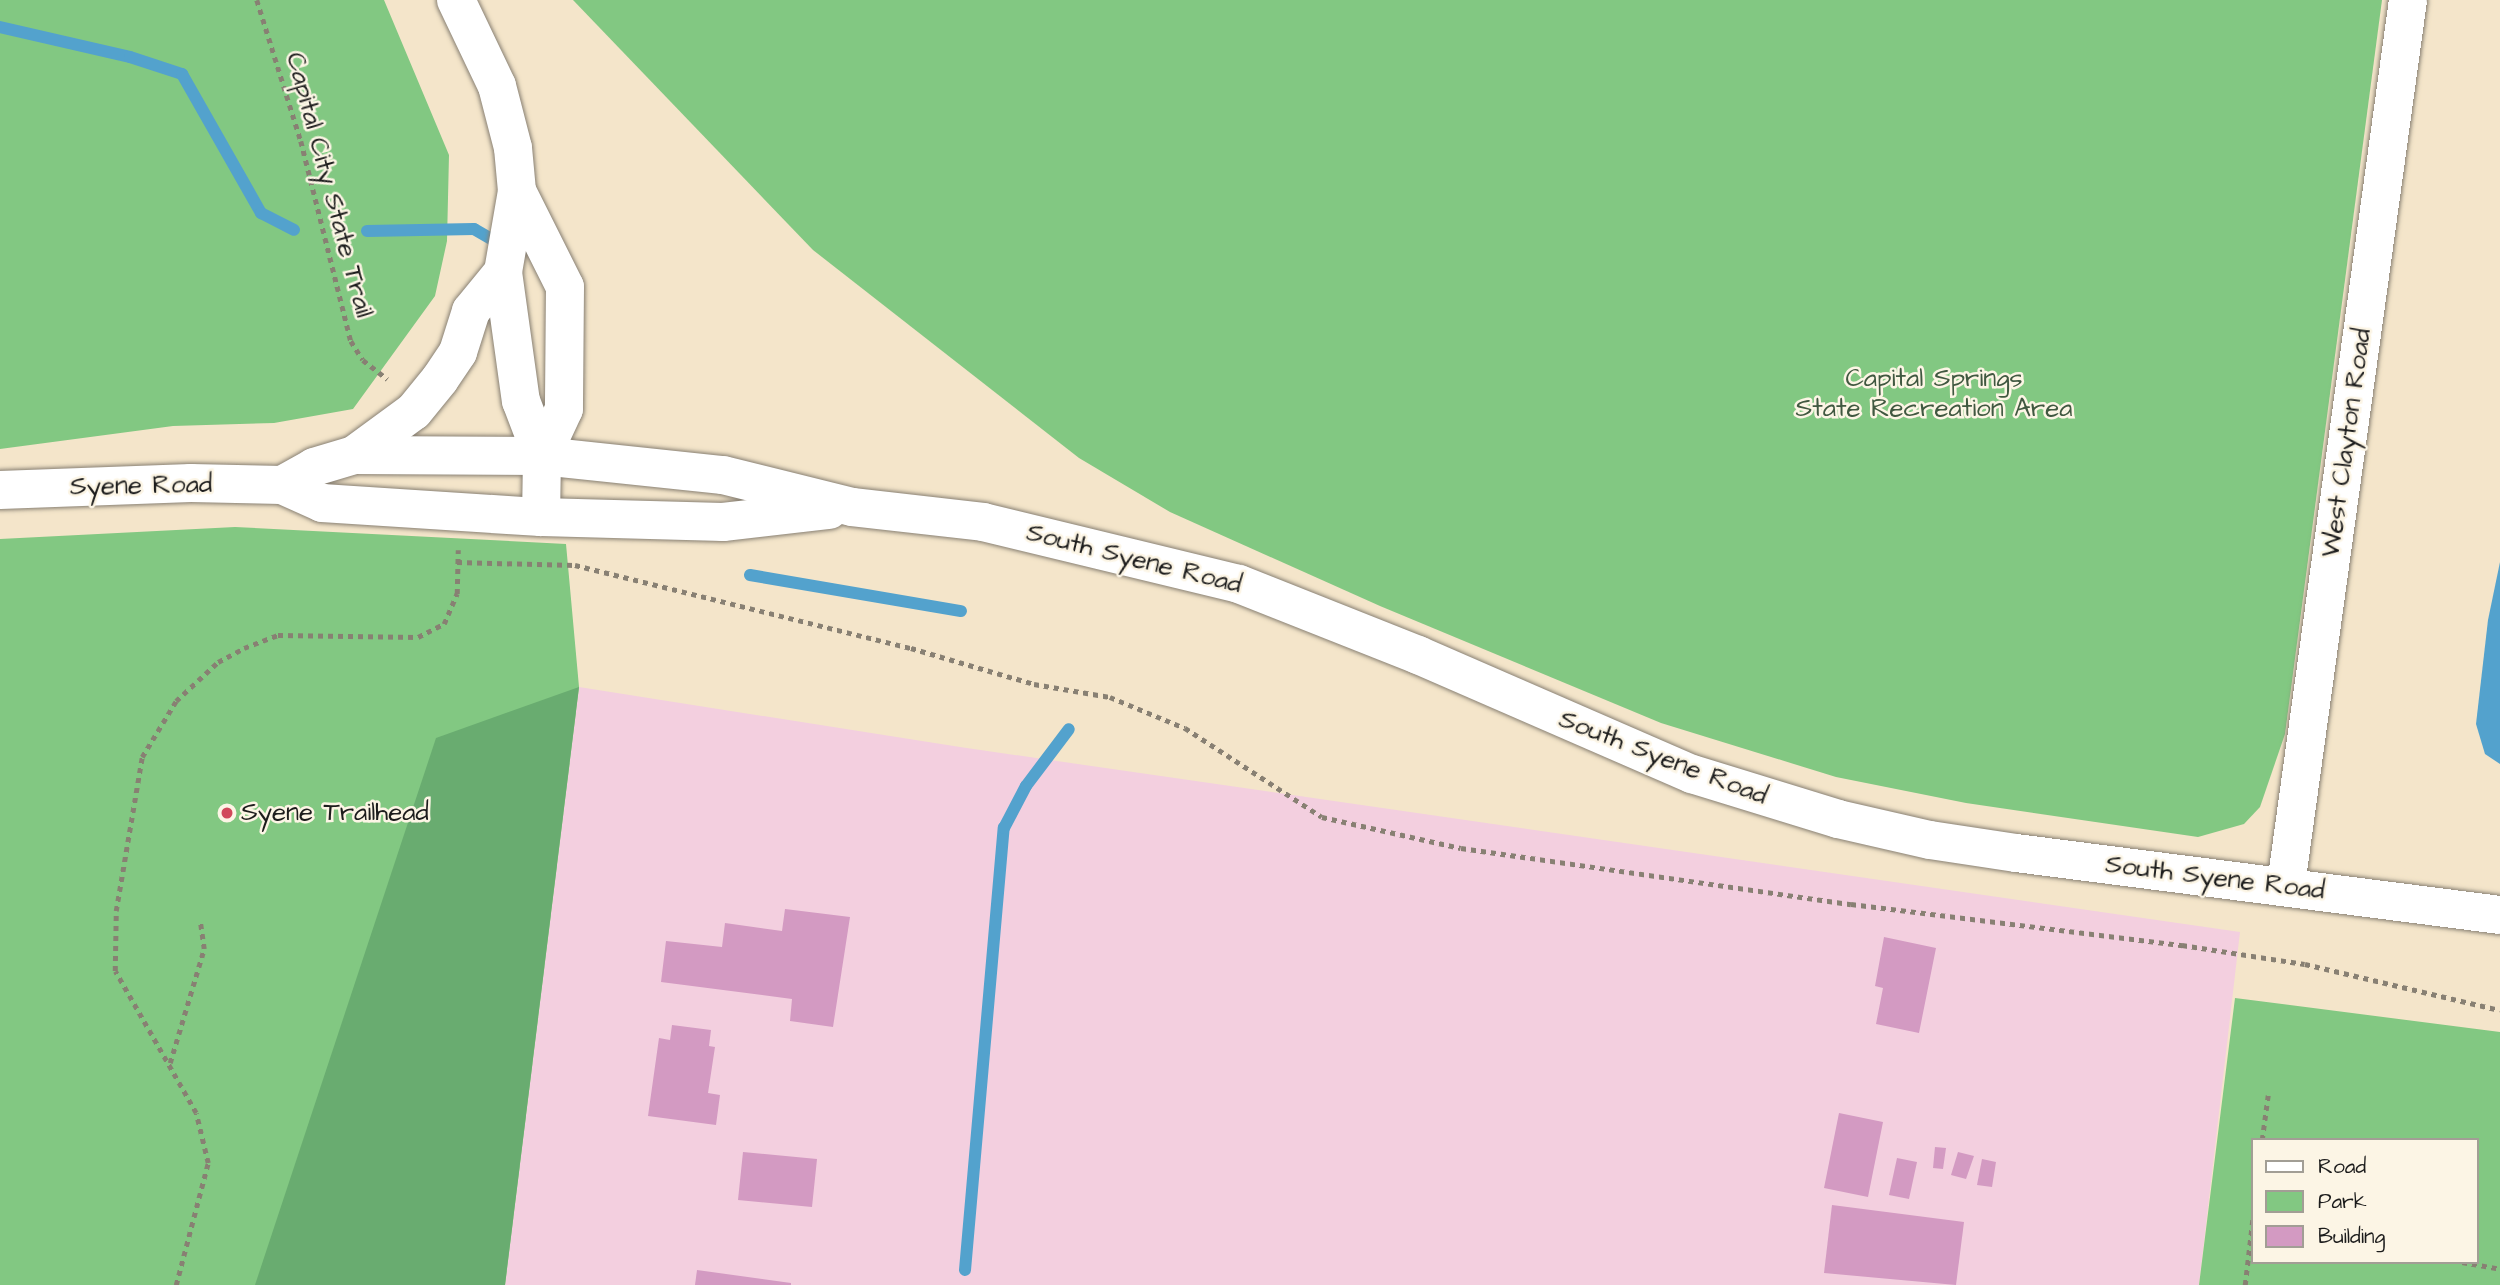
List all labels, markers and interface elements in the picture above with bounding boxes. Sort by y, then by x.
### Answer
street label: Capital City State Trail [279,49,379,321]
street label: West Clayton Road [2315,327,2379,559]
park label: Capital Springs State Recreation Area [1796,363,2072,424]
street label: Syene Road [70,469,212,503]
street label: South Syene Road [1023,517,1245,601]
street label: South Syene Road [1554,704,1772,812]
place label: Syene Trailhead [241,797,429,829]
marker: Syene Trailhead [219,805,235,821]
street label: South Syene Road [2104,849,2326,907]
legend [2252,1138,2479,1264]
text: Road [2318,1152,2366,1181]
text: Park [2318,1187,2367,1216]
text: Building [2318,1222,2385,1251]

